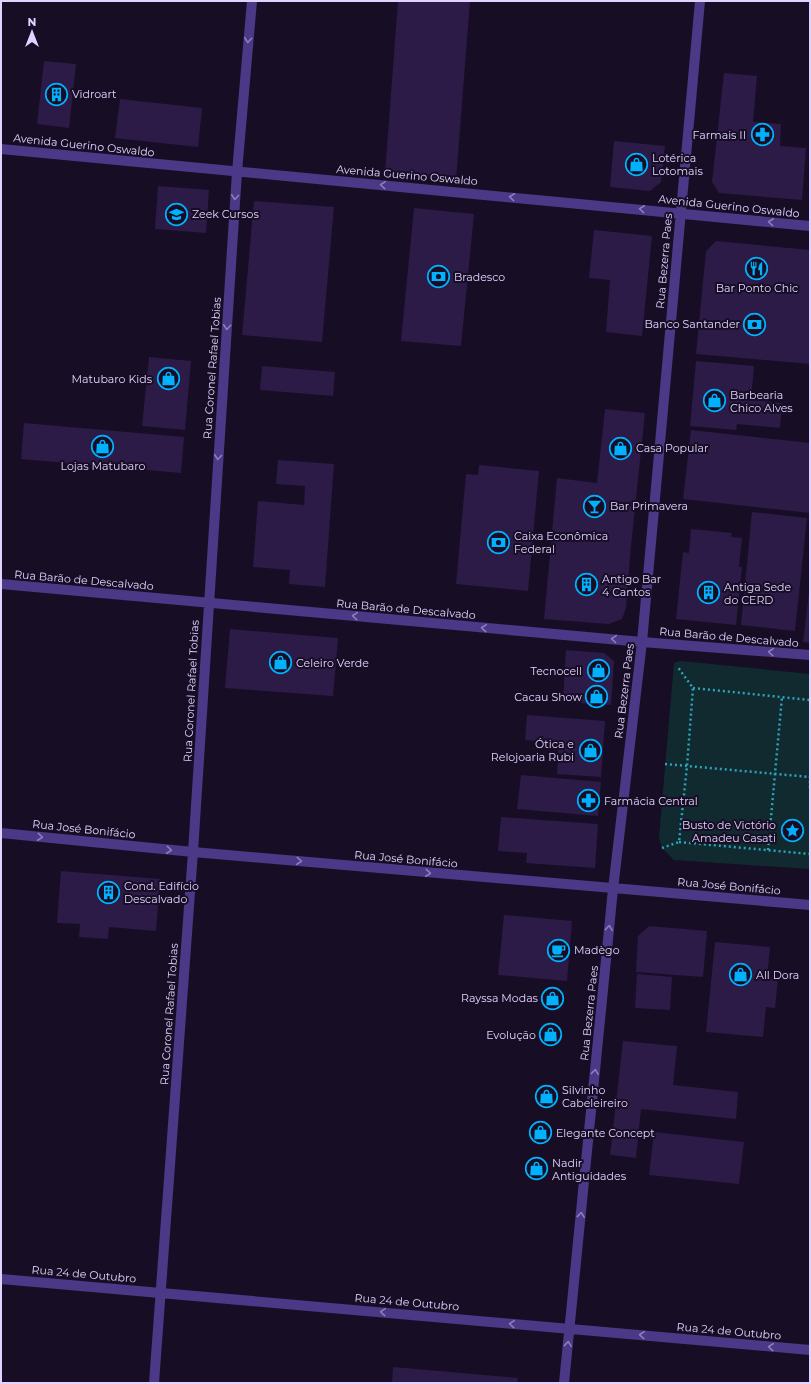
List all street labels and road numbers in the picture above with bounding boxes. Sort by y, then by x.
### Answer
street label: Avenida Guerino Oswaldo [13,131,155,159]
street label: Avenida Guerino Oswaldo [336,162,478,188]
street label: Avenida Guerino Oswaldo [658,192,800,220]
street label: Rua Bezerra Paes [653,212,675,309]
street label: Rua Coronel Rafael Tobias [200,296,224,439]
street label: Rua Barão de Descalvado [14,567,154,593]
street label: Rua Barão de Descalvado [336,596,476,622]
street label: Rua Coronel Rafael Tobias [180,619,202,762]
street label: Rua Barão de Descalvado [659,624,799,650]
street label: Rua Bezerra Paes [611,642,637,739]
street label: Rua José Bonifácio [32,817,136,841]
street label: Rua José Bonifácio [354,848,458,870]
street label: Rua José Bonifácio [677,875,781,897]
street label: Rua Coronel Rafael Tobias [157,942,181,1085]
street label: Rua Bezerra Paes [577,964,601,1061]
street label: Rua 24 de Outubro [31,1262,137,1286]
street label: Rua 24 de Outubro [354,1290,460,1314]
street label: Rua 24 de Outubro [676,1319,782,1343]

